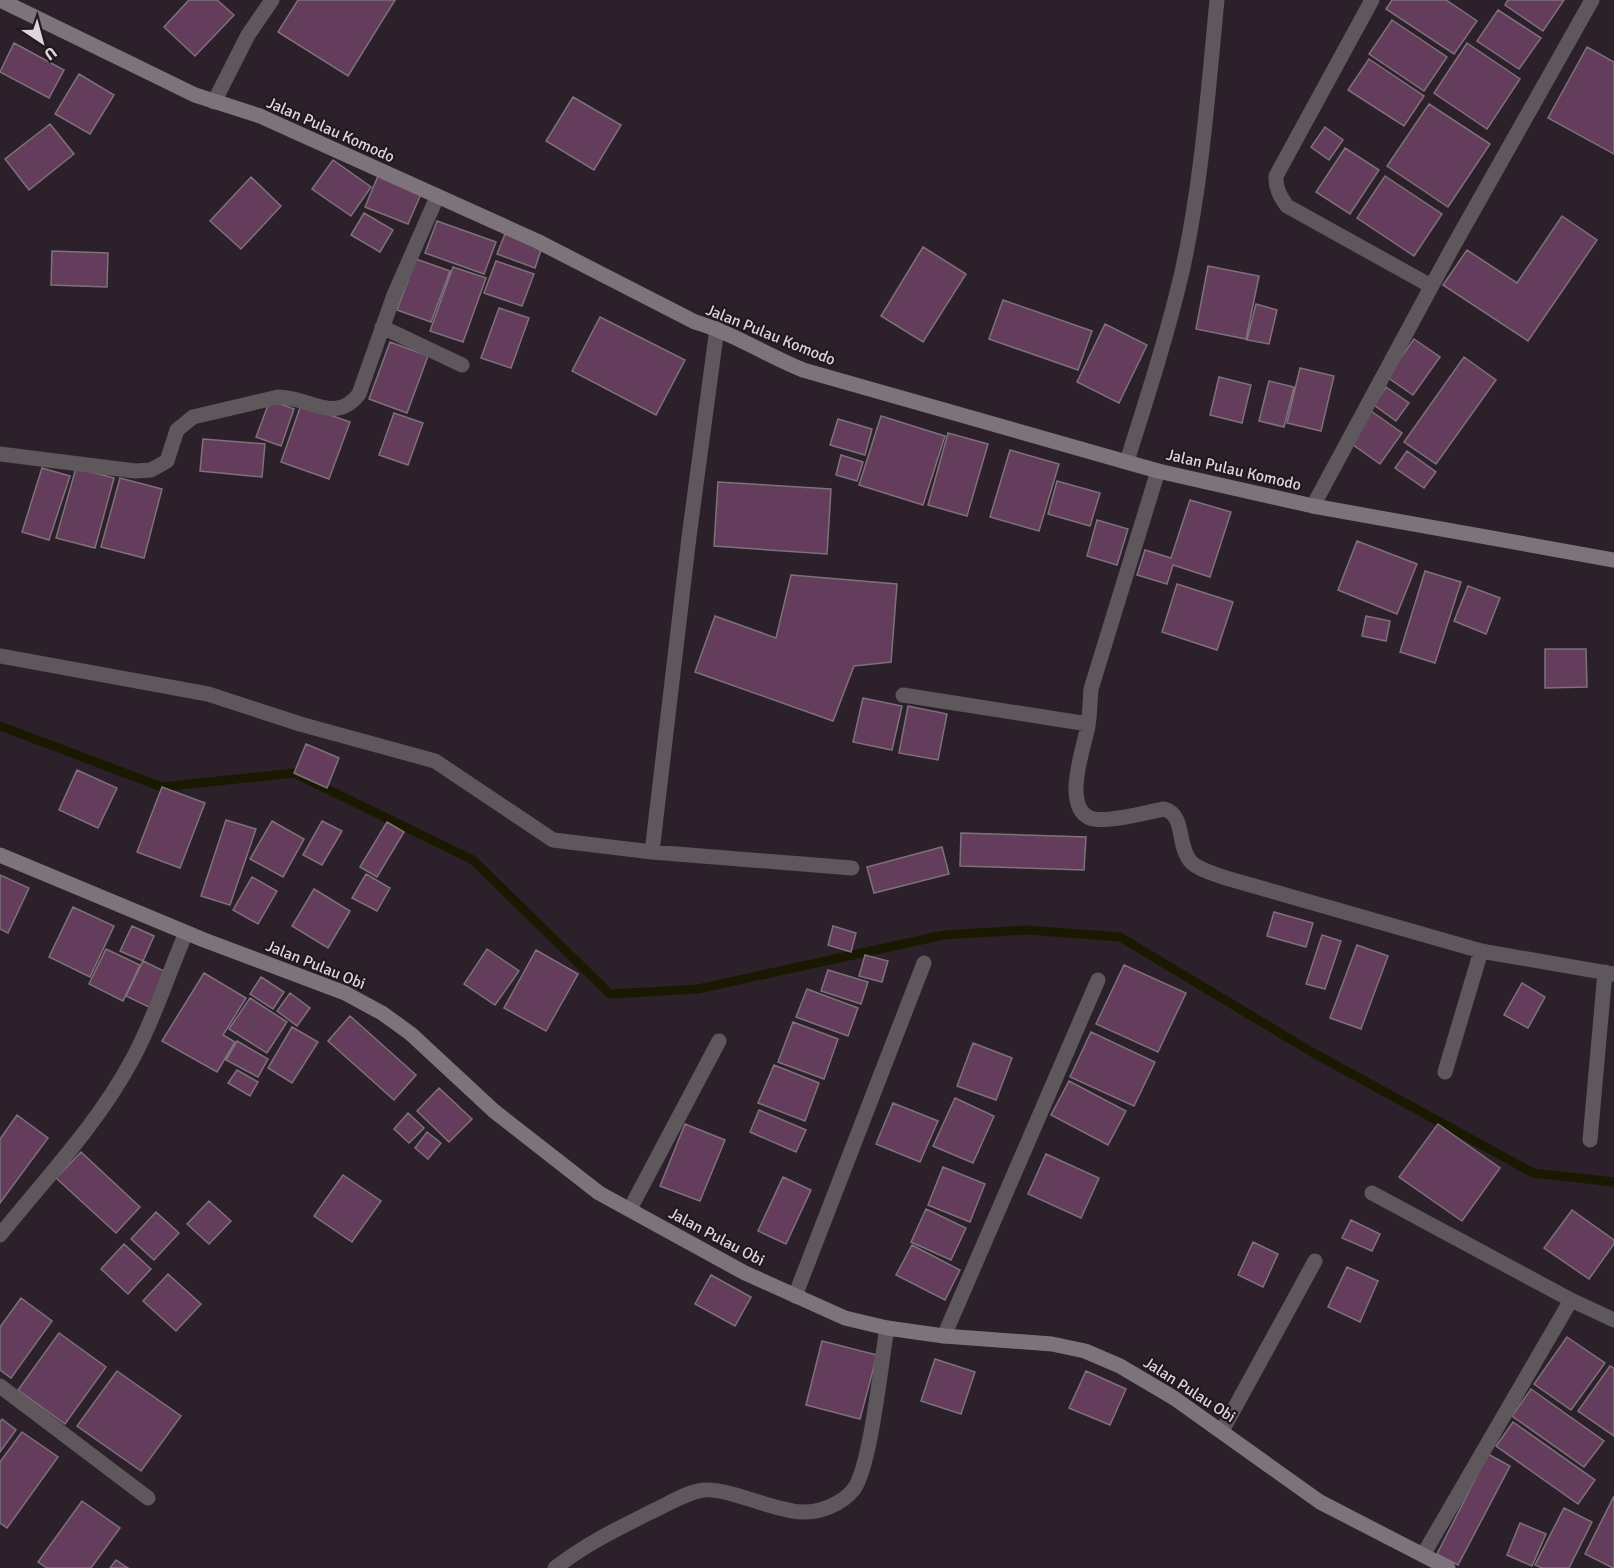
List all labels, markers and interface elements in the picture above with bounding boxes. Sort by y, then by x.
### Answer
north arrow [12,12,72,72]
text: U [40,42,60,65]
street label: Jalan Pulau Komodo [263,93,398,167]
street label: Jalan Pulau Komodo [703,300,838,370]
street label: Jalan Pulau Komodo [1164,445,1303,495]
street label: Jalan Pulau Obi [263,936,369,994]
street label: Jalan Pulau Obi [665,1203,768,1271]
street label: Jalan Pulau Obi [1140,1353,1239,1427]

